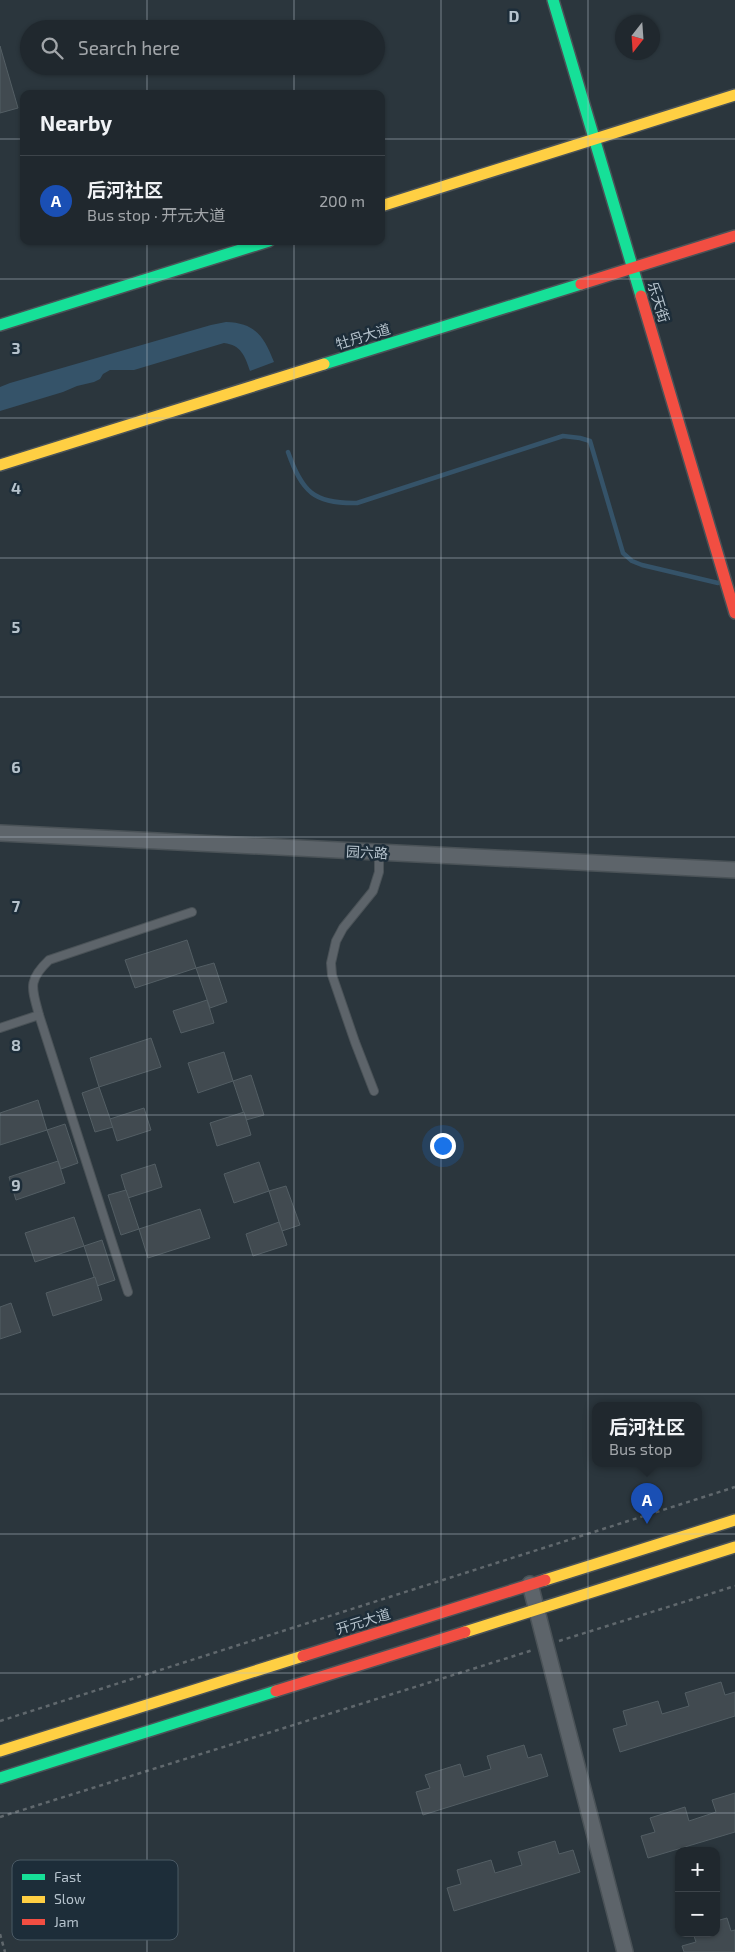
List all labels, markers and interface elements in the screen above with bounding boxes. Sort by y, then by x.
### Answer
text: D [509,6,520,25]
north arrow [615,15,660,60]
search box [20,20,385,75]
icon: search [38,34,66,62]
text: Search here [78,36,180,59]
text: Nearby [40,110,112,135]
text: 后河社区 [87,178,163,201]
text: A [51,191,61,210]
text: 200 m [319,191,365,210]
text: Bus stop · 开元大道 [87,205,225,224]
street label: 乐天街 [645,279,673,325]
street label: 牡丹大道 [334,320,392,352]
text: 3 [11,338,21,357]
text: 4 [11,478,21,497]
text: 5 [12,617,21,636]
text: 6 [11,757,21,776]
street label: 园六路 [346,842,388,862]
text: 7 [12,896,21,915]
text: 8 [11,1035,21,1054]
your location [430,1133,456,1159]
text: 9 [11,1175,21,1194]
popup [592,1402,702,1467]
text: 后河社区 [609,1415,685,1438]
text: Bus stop [609,1439,672,1458]
pin: A [631,1483,663,1524]
street label: 开元大道 [334,1605,392,1637]
map controls [675,1847,720,1937]
button: + [675,1847,720,1892]
legend [12,1860,178,1940]
text: Fast [54,1868,81,1885]
text: Slow [54,1890,86,1907]
button: − [675,1892,720,1937]
text: Jam [54,1913,79,1930]

